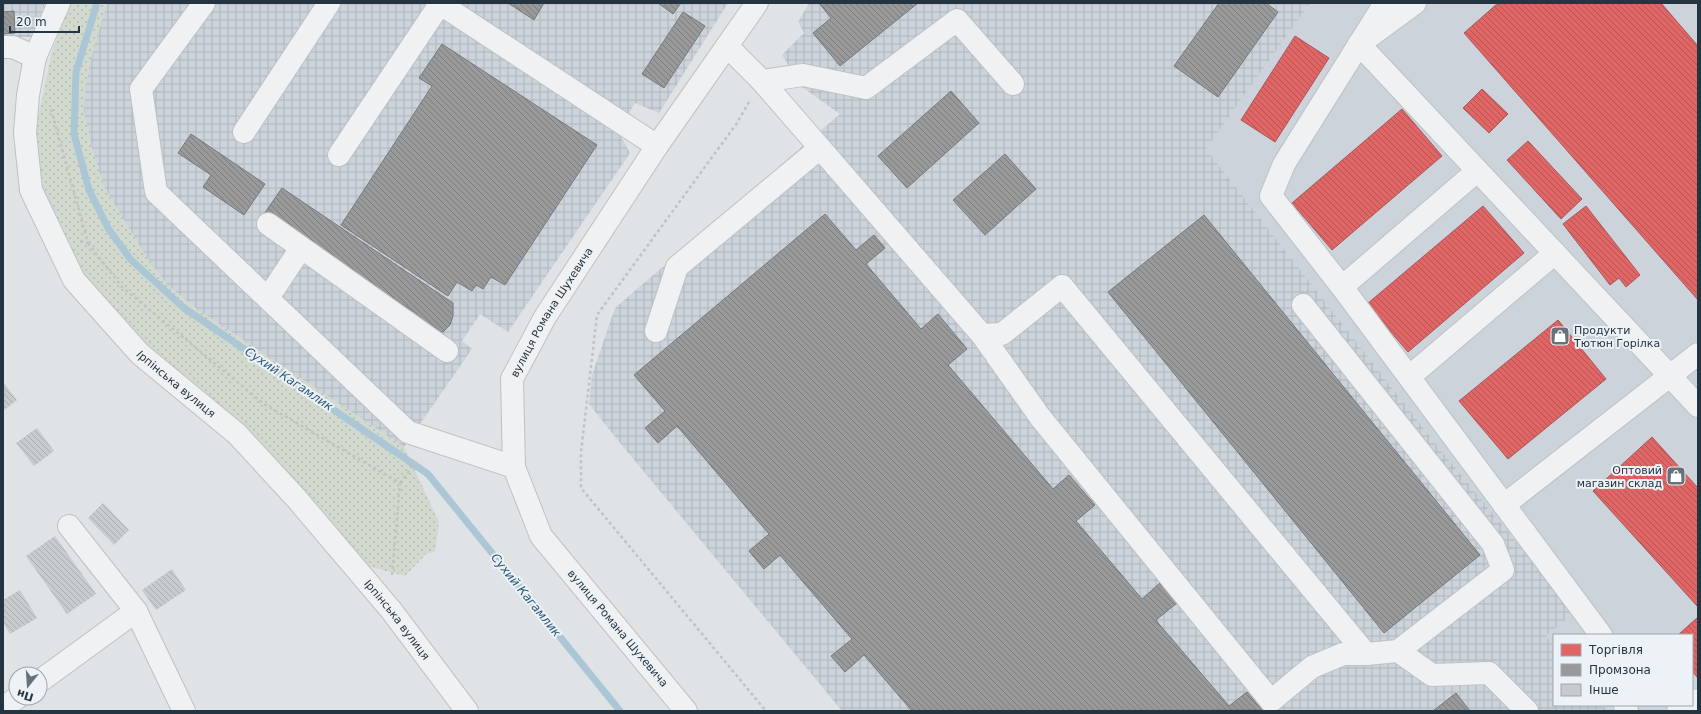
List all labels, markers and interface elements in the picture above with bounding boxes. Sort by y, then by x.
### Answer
scale bar [10,8,79,34]
text: 20 m [16,15,47,29]
street label: вулиця Романа Шухевича [508,245,596,380]
place label: Продукти Тютюн Горілка [1573,324,1660,350]
shop icon: Продукти Тютюн Горілка [1549,325,1571,347]
water label: Сухий Кагамлик [242,344,336,414]
street label: Ірпінська вулиця [133,348,218,421]
place label: Оптовий магазин склад [1577,464,1662,490]
shop icon: Оптовий магазин склад [1665,465,1687,487]
water label: Сухий Кагамлик [488,550,564,640]
street label: вулиця Романа Шухевича [565,567,670,690]
street label: Ірпінська вулиця [361,577,432,663]
legend [1553,634,1693,706]
text: Торгівля [1588,643,1643,657]
text: Промзона [1589,663,1651,677]
north arrow [8,666,48,706]
text: Інше [1589,683,1619,697]
text: Пн [15,686,35,704]

